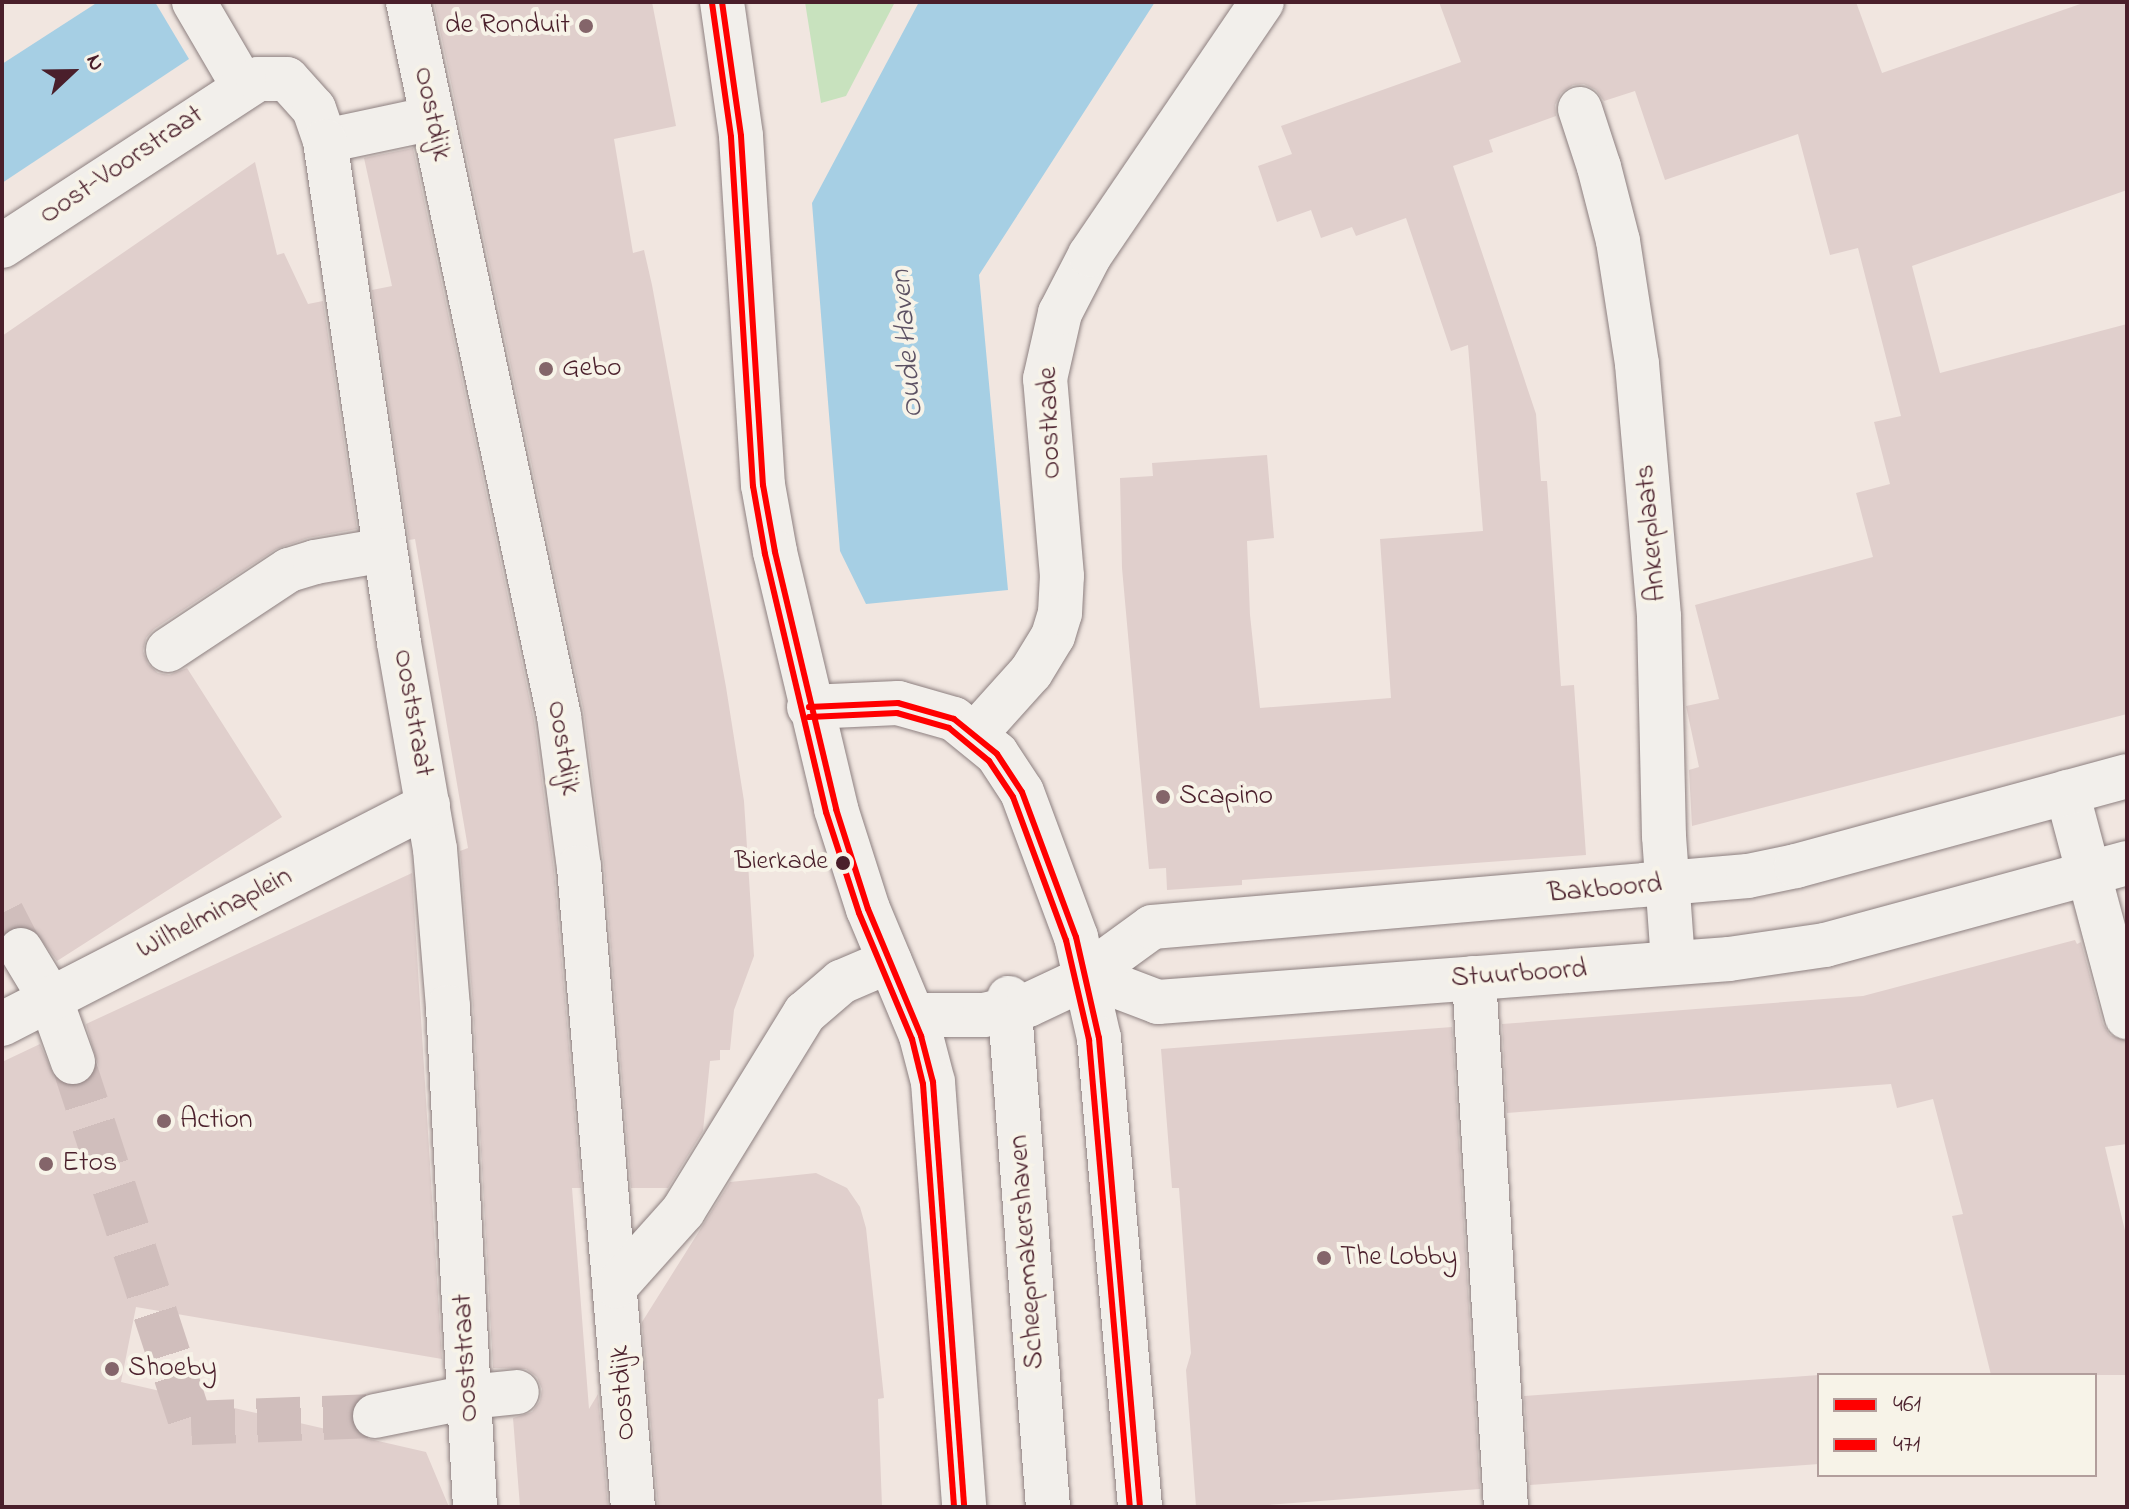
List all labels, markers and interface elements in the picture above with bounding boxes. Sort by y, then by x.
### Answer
place label: de Ronduit [445,9,570,43]
marker: de Ronduit [577,17,595,35]
north arrow [32,32,112,112]
text: N [77,50,112,76]
street label: Oostdijk [405,64,457,164]
street label: Oost-Voorstraat [34,99,210,233]
water label: Oude Haven [884,268,932,420]
place label: Gebo [562,352,621,386]
marker: Gebo [537,360,555,378]
street label: Oostkade [1032,366,1070,480]
street label: Ankerplaats [1629,463,1675,603]
street label: Ooststraat [384,647,440,779]
street label: Oostdijk [538,698,586,798]
place label: Scapino [1179,780,1273,814]
marker: Scapino [1154,788,1172,806]
place label: Bierkade [734,847,828,879]
marker: Bierkade [835,855,851,871]
street label: Wilhelminaplein [132,861,298,967]
street label: Bakboord [1546,868,1664,912]
street label: Stuurboord [1450,953,1588,997]
place label: Action [180,1104,252,1138]
marker: Action [155,1112,173,1130]
street label: Scheepmakershaven [1003,1134,1053,1370]
place label: Etos [62,1147,117,1181]
marker: Etos [37,1155,55,1173]
place label: The Lobby [1340,1241,1457,1275]
marker: The Lobby [1315,1249,1333,1267]
street label: Ooststraat [447,1293,487,1423]
street label: Oostdijk [604,1344,644,1442]
place label: Shoeby [128,1352,217,1386]
marker: Shoeby [103,1360,121,1378]
legend [1817,1373,2097,1477]
text: 461 [1893,1388,1921,1423]
text: 471 [1893,1428,1920,1463]

